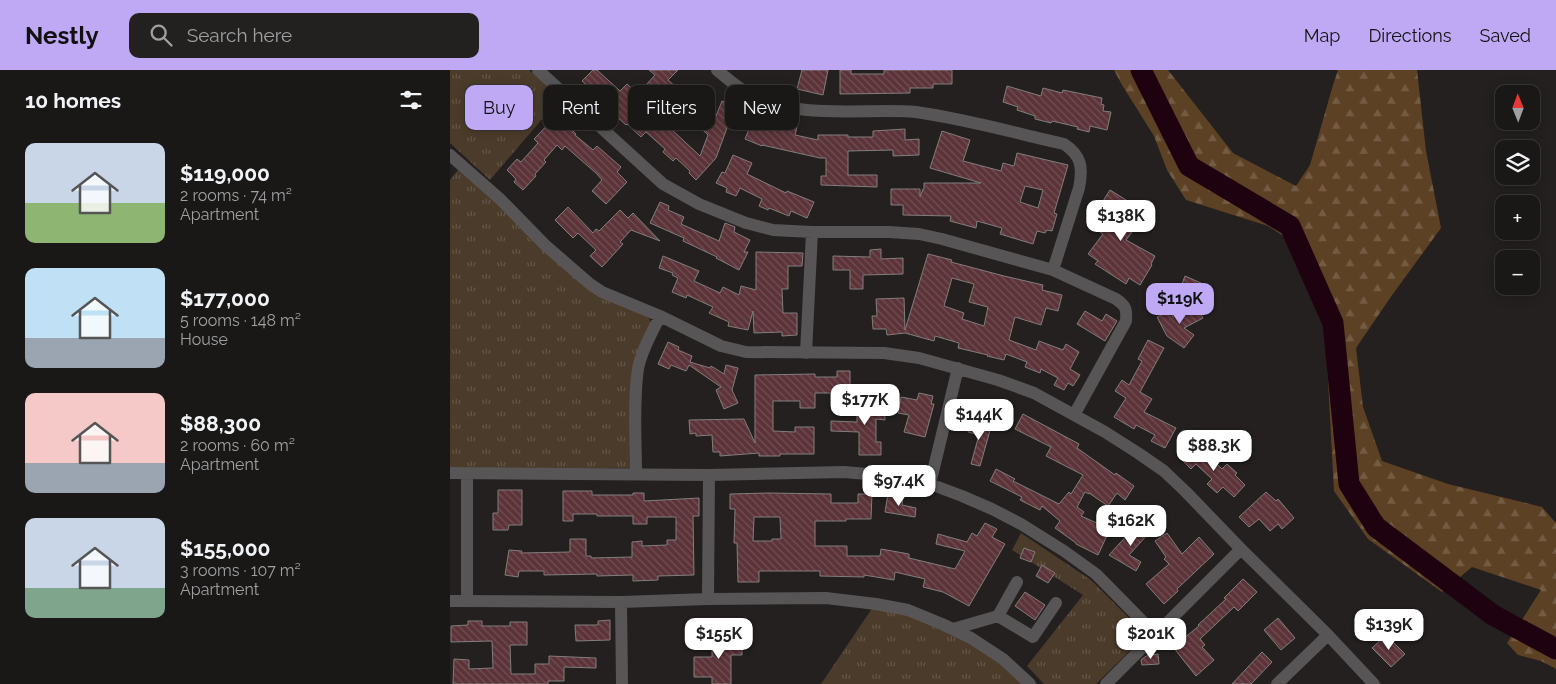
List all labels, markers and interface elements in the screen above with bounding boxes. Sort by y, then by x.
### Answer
search box [129,13,479,58]
text: Nestly [25,21,99,50]
icon: search [147,21,175,49]
text: Search here [187,24,292,46]
text: Map [1304,25,1340,46]
text: Directions [1368,25,1452,46]
text: Saved [1480,25,1531,46]
chip: Buy [465,85,533,130]
chip: Rent [543,85,618,130]
chip: Filters [628,85,715,130]
chip: New [725,85,799,130]
north arrow [1495,85,1540,130]
map controls [1495,85,1540,295]
icon: filters [397,86,425,114]
text: 10 homes [25,88,121,113]
button: layers [1495,140,1540,185]
text: $119,000 [180,161,270,186]
icon: home [65,163,125,223]
text: 2 rooms · 74 m² [180,186,292,205]
button: + [1495,195,1540,240]
pin: $138K [1086,200,1156,242]
text: Apartment [180,205,259,224]
text: $138K [1097,206,1145,225]
button: − [1495,250,1540,295]
pin: $119K [1145,282,1215,325]
text: $177,000 [180,286,270,311]
icon: home [65,288,125,348]
text: $119K [1157,289,1203,308]
text: 5 rooms · 148 m² [180,311,301,330]
text: House [180,330,228,349]
pin: $177K [830,384,900,426]
text: $177K [842,390,888,409]
pin: $144K [944,398,1014,441]
text: $144K [955,405,1003,424]
text: $88,300 [180,411,261,436]
icon: home [65,413,125,473]
pin: $88.3K [1173,430,1255,472]
text: 2 rooms · 60 m² [180,436,295,455]
text: $88.3K [1188,436,1240,455]
text: Apartment [180,455,259,474]
pin: $97.4K [858,464,940,507]
text: $97.4K [873,471,925,490]
pin: $162K [1096,504,1166,547]
text: $162K [1107,511,1155,530]
text: $155,000 [180,536,271,561]
icon: home [65,538,125,598]
text: 3 rooms · 107 m² [180,561,301,580]
text: Apartment [180,580,259,599]
pin: $139K [1354,608,1424,651]
text: $139K [1365,615,1413,634]
pin: $155K [684,618,754,660]
pin: $201K [1116,618,1186,660]
text: $155K [696,624,742,643]
text: $201K [1127,624,1175,643]

